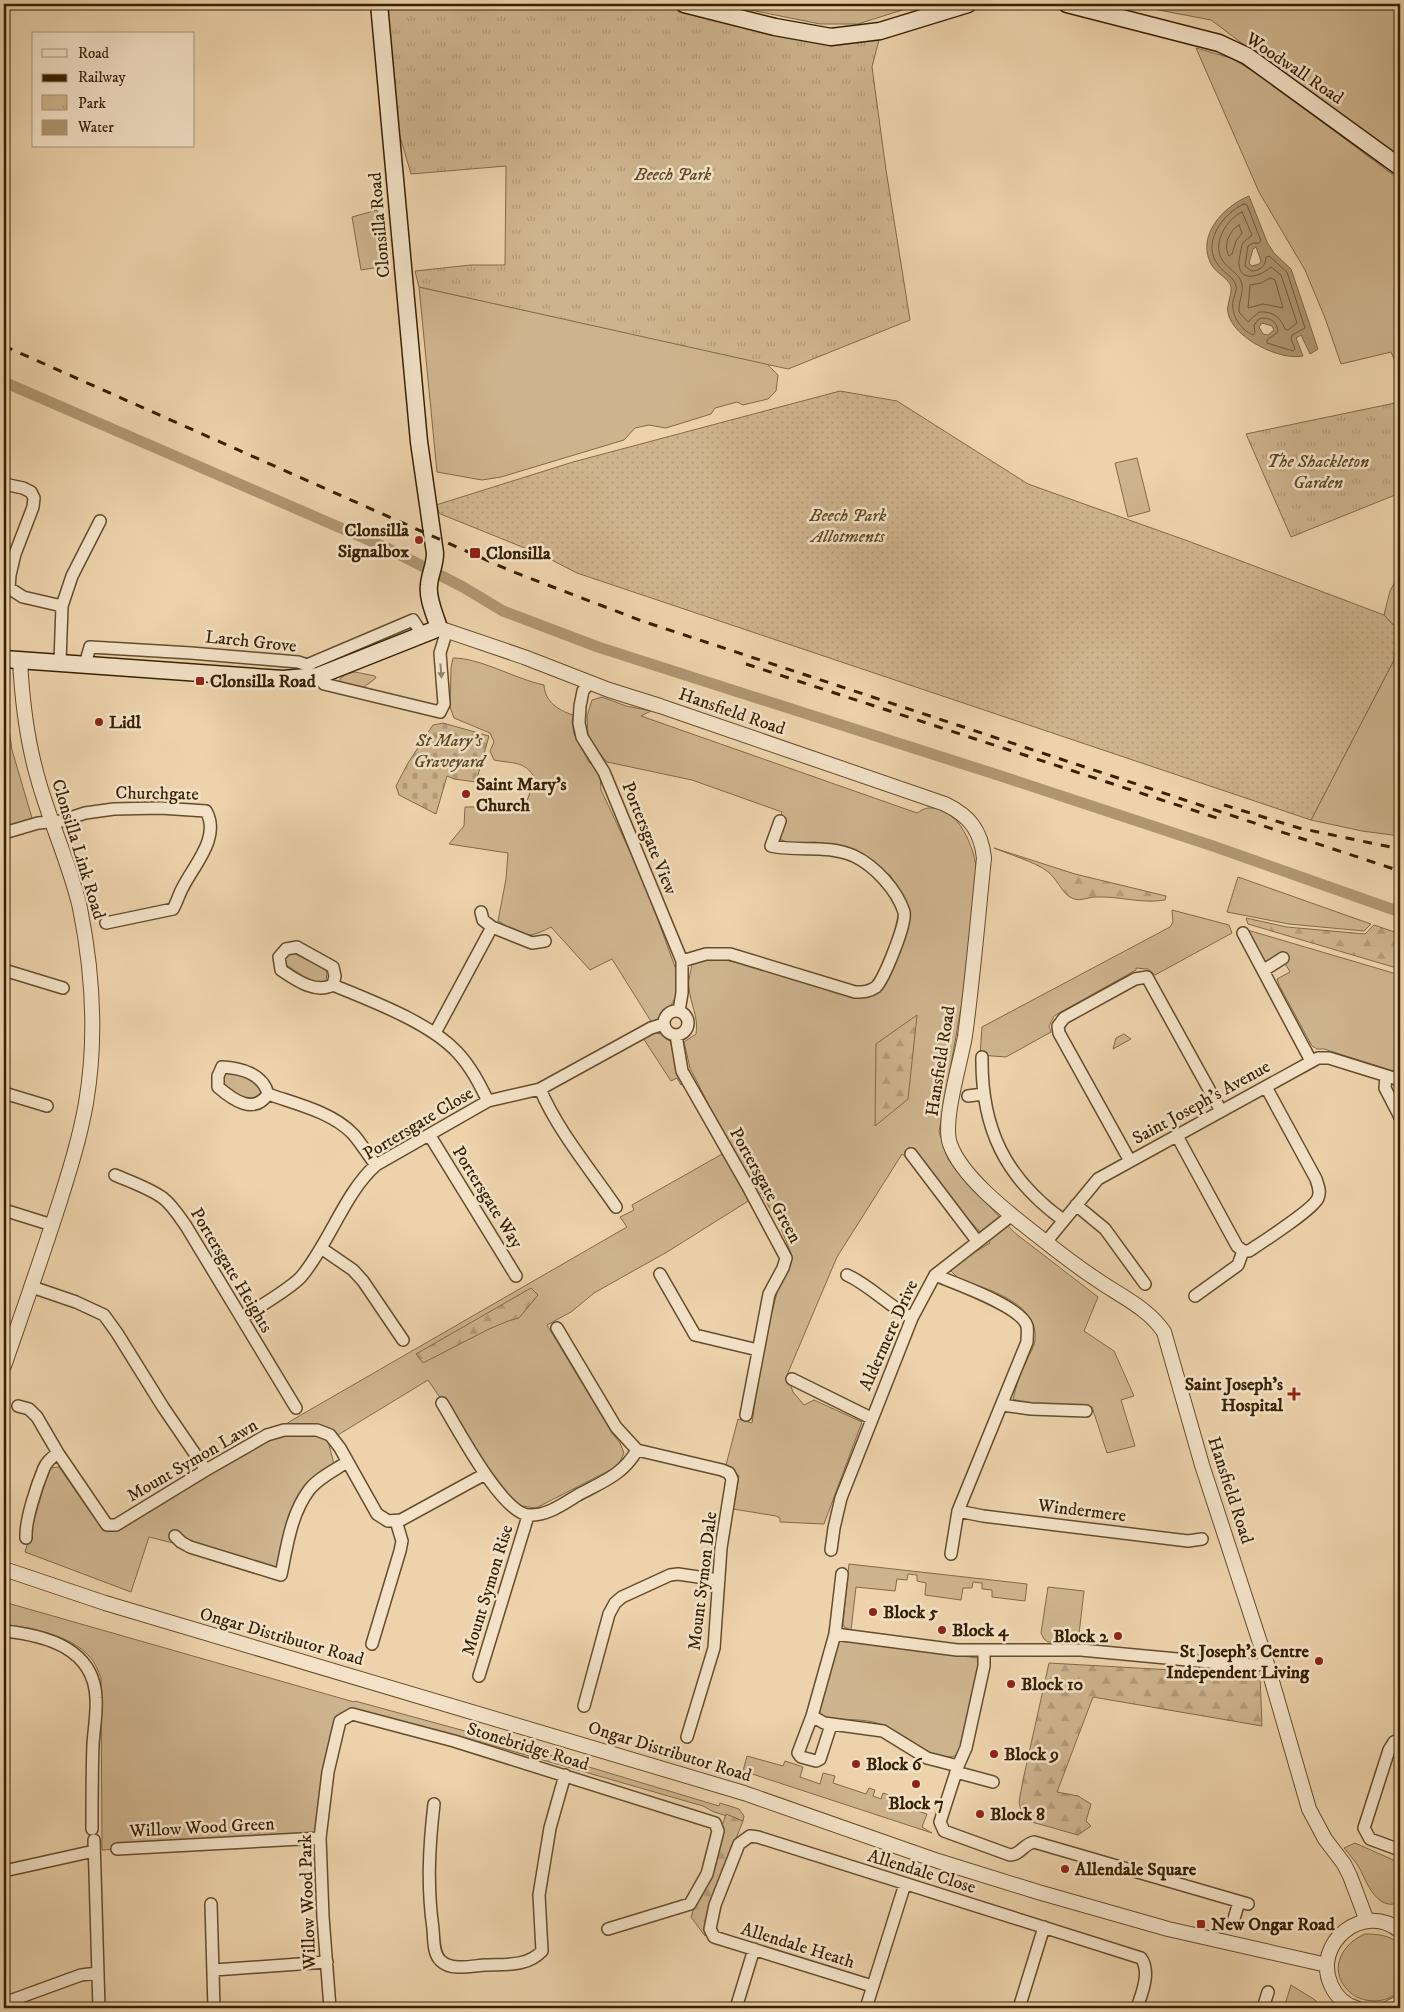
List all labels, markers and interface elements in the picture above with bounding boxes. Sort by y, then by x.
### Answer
street label: Woodwall Road [1241,28,1347,110]
legend [32,32,195,148]
text: Road [78,44,110,63]
text: Railway [78,68,126,87]
text: Park [78,94,107,113]
text: Water [77,118,114,137]
park label: Beech Park [634,164,712,186]
street label: Clonsilla Road [364,171,396,279]
park label: The Shackleton Garden [1267,451,1369,494]
park label: Beech Park Allotments [809,505,887,548]
place label: Clonsilla Signalbox [338,520,409,563]
marker: Clonsilla Signalbox [413,534,425,546]
place label: Clonsilla [486,543,551,565]
marker: Clonsilla [468,546,482,560]
street label: Larch Grove [204,626,298,658]
one-way arrow [438,664,446,680]
place label: Clonsilla Road [210,671,317,693]
marker: Clonsilla Road [194,675,206,687]
street label: Hansfield Road [675,683,788,740]
place label: Lidl [109,712,142,734]
marker: Lidl [93,716,105,728]
park label: St Mary's Graveyard [414,730,487,773]
place label: Saint Mary's Church [476,774,567,817]
street label: Clonsilla Link Road [46,776,110,922]
street label: Portersgate View [616,779,682,898]
street label: Churchgate [115,782,199,806]
marker: Saint Mary's Church [460,788,472,800]
street label: Hansfield Road [921,1004,961,1118]
street label: Saint Joseph's Avenue [1129,1056,1274,1150]
street label: Portersgate Close [360,1082,478,1165]
street label: Portersgate Green [724,1124,806,1248]
street label: Portersgate Way [447,1142,528,1253]
street label: Portersgate Heights [185,1204,277,1337]
street label: Aldermere Drive [855,1277,923,1394]
place label: Saint Joseph's Hospital [1185,1374,1284,1417]
marker: Saint Joseph's Hospital [1287,1387,1301,1401]
street label: Mount Symon Lawn [123,1414,262,1507]
street label: Hansfield Road [1202,1434,1258,1547]
street label: Windermere [1036,1495,1127,1527]
street label: Mount Symon Dale [684,1510,722,1652]
street label: Mount Symon Rise [458,1522,518,1659]
place label: Block 5 [883,1602,938,1624]
street label: Ongar Distributor Road [197,1603,366,1671]
marker: Block 5 [867,1606,879,1618]
place label: Block 4 [952,1620,1009,1642]
marker: Block 4 [936,1624,948,1636]
place label: Block 2 [1053,1626,1109,1648]
marker: Block 2 [1112,1630,1124,1642]
place label: St Joseph's Centre Independent Living [1166,1641,1310,1684]
marker: St Joseph's Centre Independent Living [1313,1655,1325,1667]
place label: Block 10 [1021,1674,1083,1696]
marker: Block 10 [1005,1678,1017,1690]
street label: Ongar Distributor Road [585,1717,754,1787]
street label: Stonebridge Road [464,1718,592,1776]
place label: Block 9 [1004,1744,1059,1766]
marker: Block 9 [988,1748,1000,1760]
place label: Block 6 [866,1754,923,1776]
marker: Block 6 [850,1758,862,1770]
marker: Block 7 [910,1778,922,1790]
place label: Block 7 [888,1793,944,1815]
place label: Block 8 [990,1804,1045,1826]
marker: Block 8 [974,1808,986,1820]
street label: Willow Wood Green [128,1813,276,1843]
street label: Willow Wood Park [295,1834,321,1971]
street label: Allendale Close [865,1845,978,1899]
place label: Allendale Square [1074,1859,1197,1881]
marker: Allendale Square [1059,1863,1071,1875]
place label: New Ongar Road [1211,1914,1336,1936]
street label: Allendale Heath [738,1918,858,1974]
marker: New Ongar Road [1195,1918,1207,1930]

